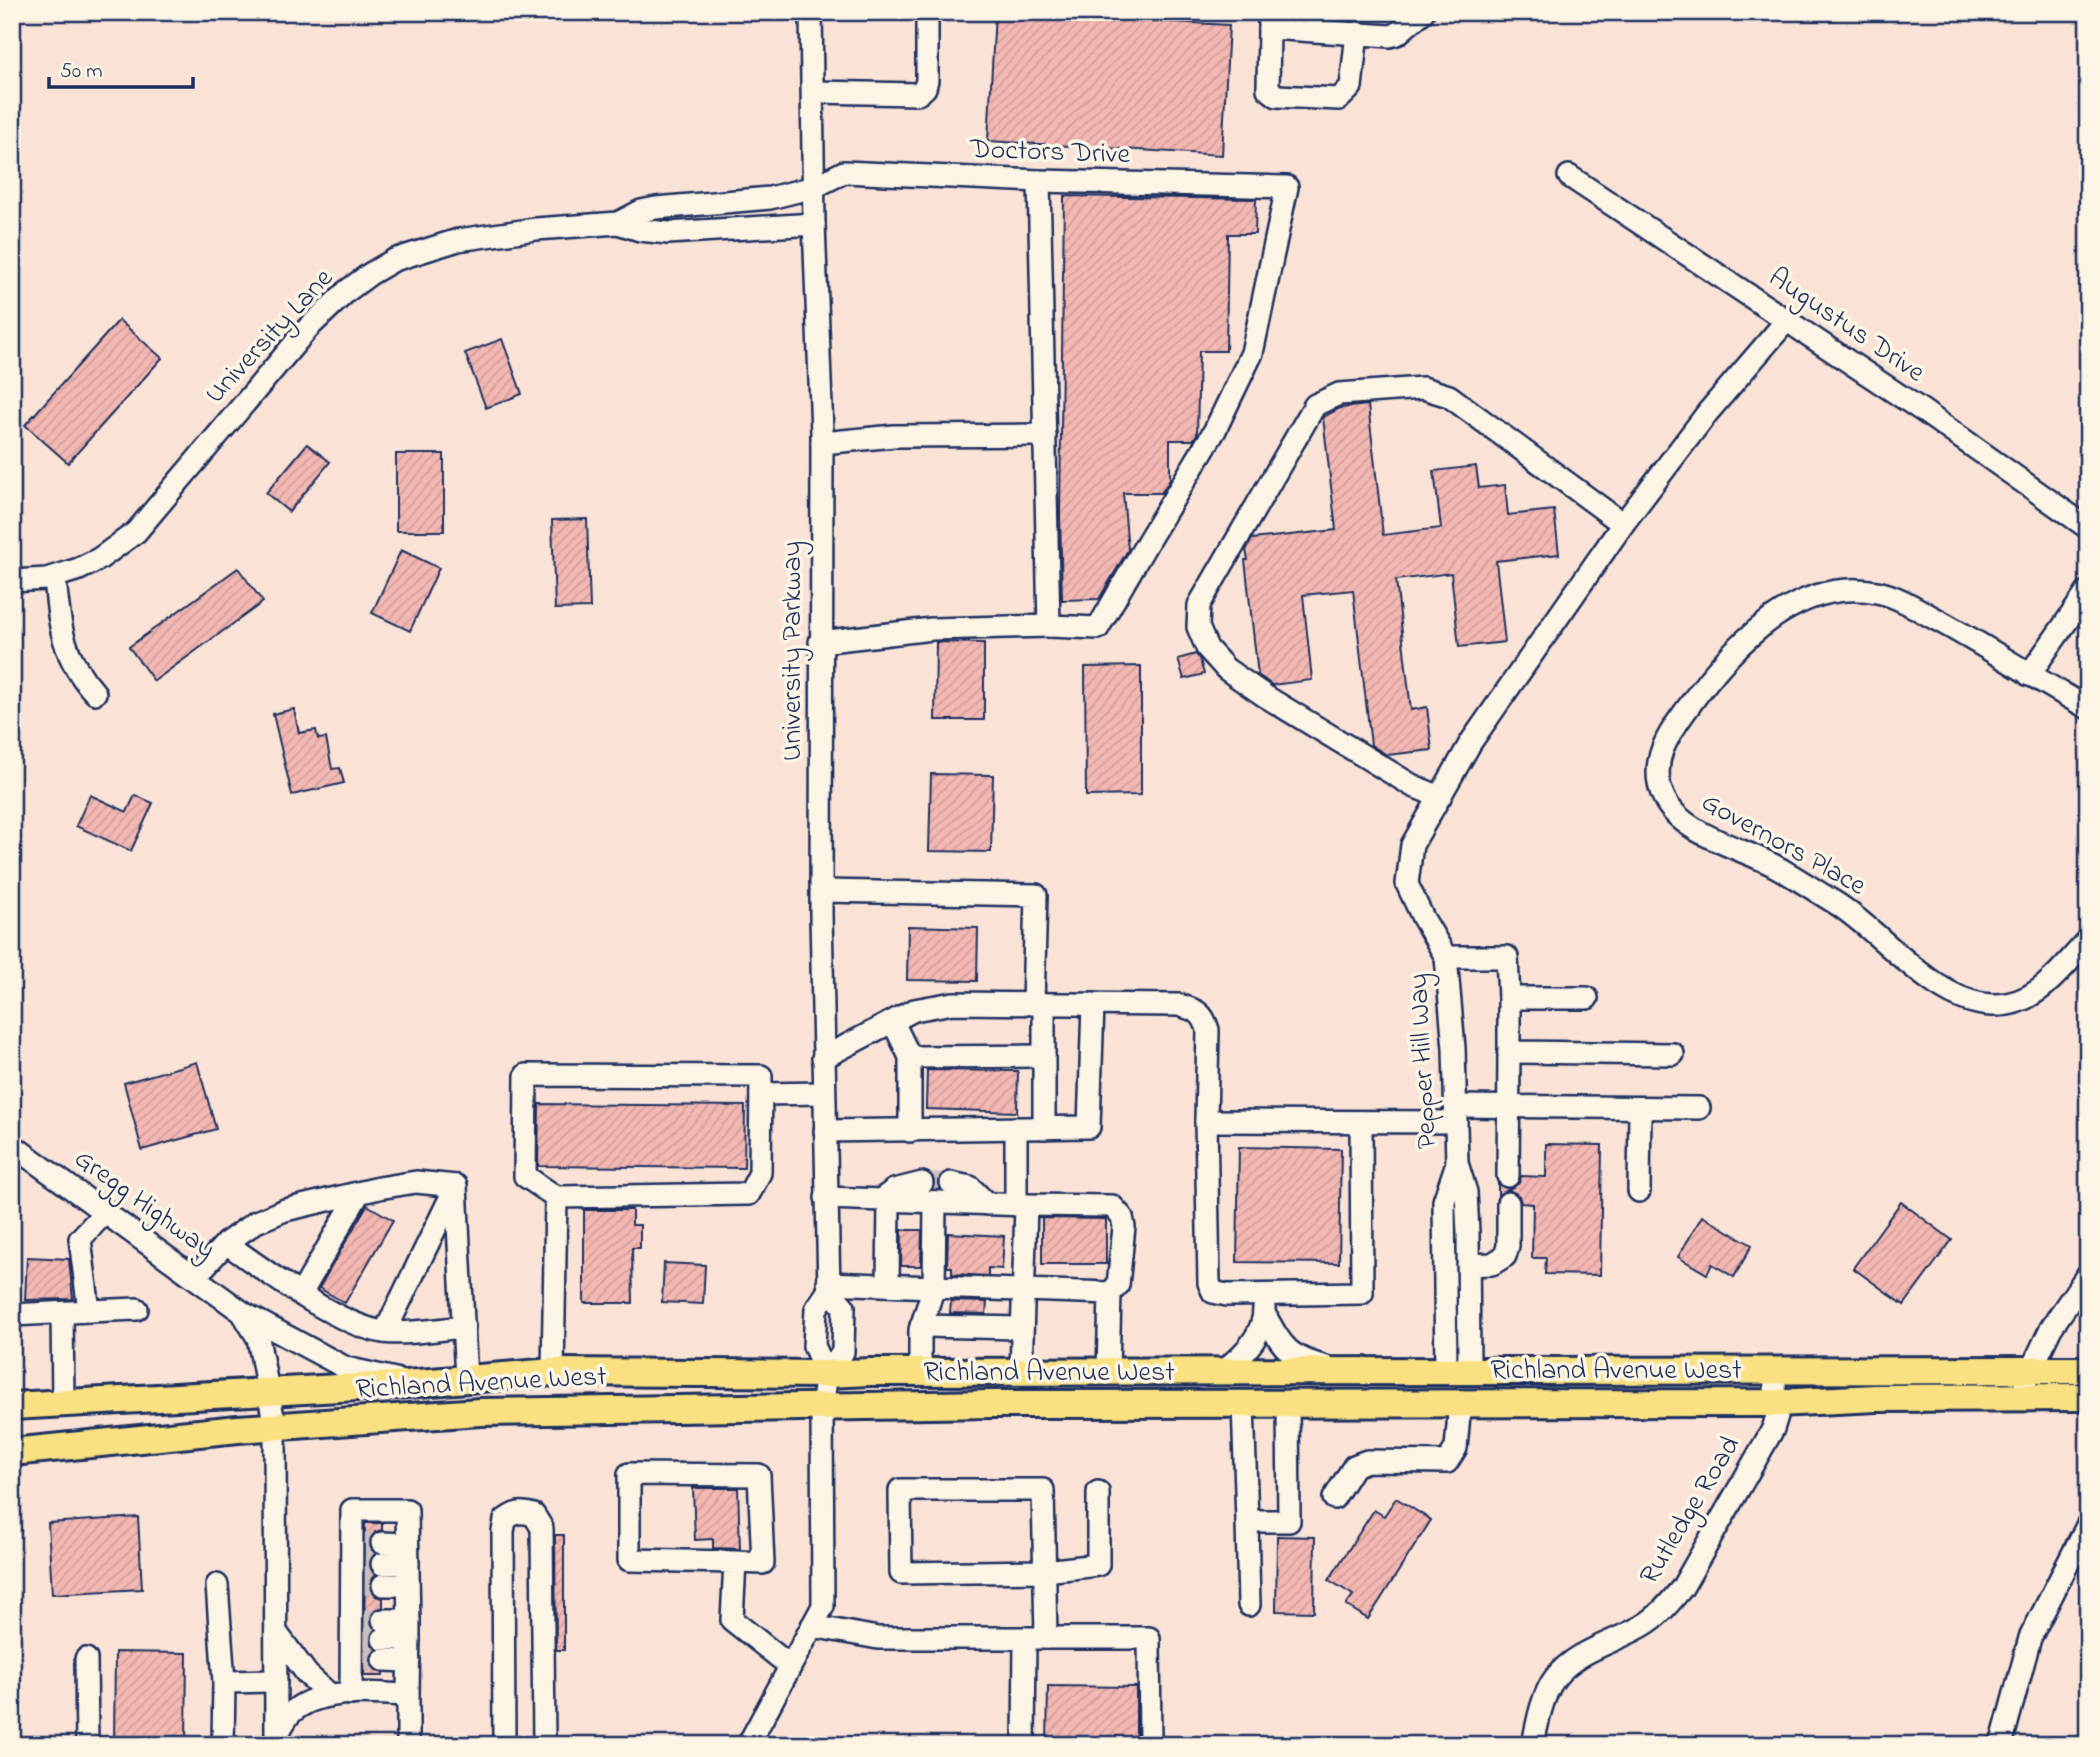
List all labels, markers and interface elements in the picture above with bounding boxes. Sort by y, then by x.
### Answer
scale bar [49,46,192,90]
text: 50 m [60,57,103,87]
street label: Doctors Drive [968,130,1131,176]
street label: Augustus Drive [1759,258,1933,394]
street label: University Lane [196,260,344,414]
street label: University Parkway [773,541,814,761]
street label: Governors Place [1693,783,1873,907]
street label: Pepper Hill Way [1399,972,1449,1150]
street label: Gregg Highway [65,1140,223,1270]
street label: Richland Avenue West [1490,1351,1742,1392]
street label: Richland Avenue West [923,1353,1175,1394]
street label: Richland Avenue West [354,1357,608,1411]
street label: Rutledge Road [1630,1429,1752,1593]

